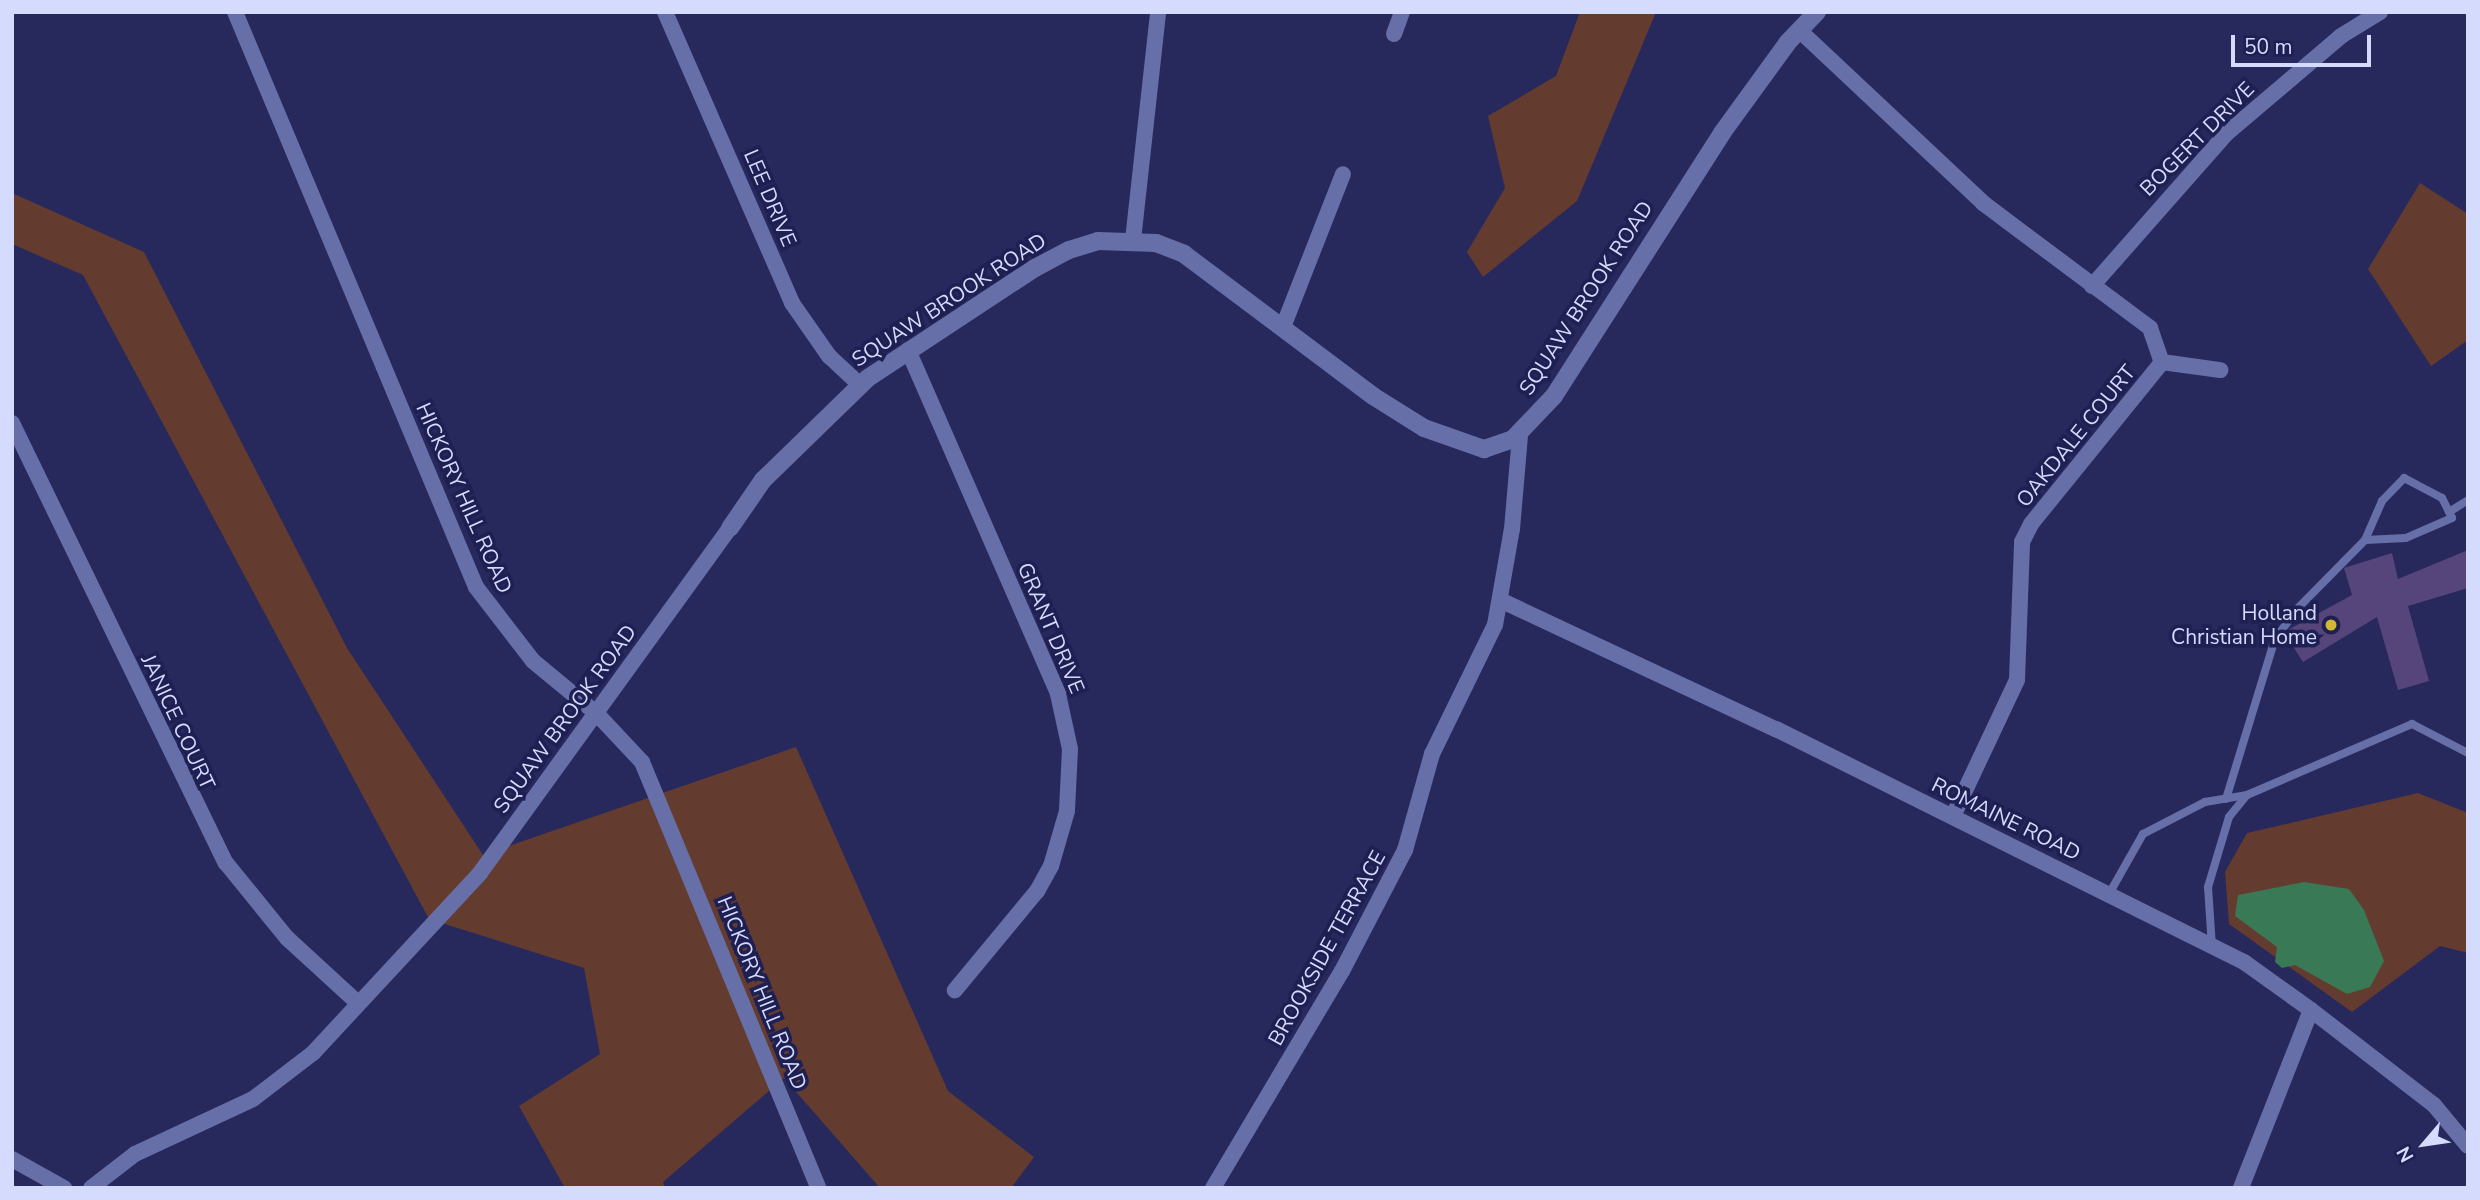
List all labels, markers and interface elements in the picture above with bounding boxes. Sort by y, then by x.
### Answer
scale bar [2235,21,2375,65]
text: 50 m [2244,33,2293,61]
street label: BOGERT DRIVE [2135,77,2259,201]
street label: LEE DRIVE [738,146,802,250]
street label: SQUAW BROOK ROAD [1514,196,1658,400]
street label: SQUAW BROOK ROAD [847,228,1051,372]
street label: OAKDALE COURT [2011,360,2141,512]
street label: HICKORY HILL ROAD [411,399,517,597]
street label: GRANT DRIVE [1012,559,1090,697]
place label: Holland Christian Home [2171,600,2317,650]
marker: Holland Christian Home [2323,617,2339,633]
street label: SQUAW BROOK ROAD [488,620,642,818]
street label: JANICE COURT [136,650,220,794]
street label: ROMAINE ROAD [1927,772,2085,866]
street label: BROOKSIDE TERRACE [1263,846,1391,1050]
street label: HICKORY HILL ROAD [712,893,812,1093]
north arrow [2389,1109,2459,1179]
text: N [2391,1142,2420,1167]

